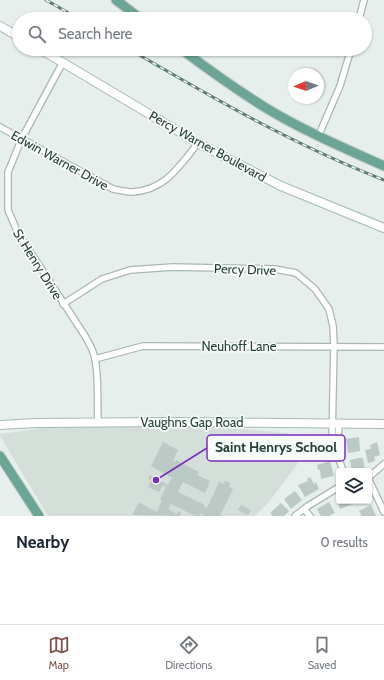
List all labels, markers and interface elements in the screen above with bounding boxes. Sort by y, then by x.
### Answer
search box [12,12,372,56]
icon: search [26,23,48,45]
text: Search here [58,25,133,43]
north arrow [288,68,324,104]
street label: Percy Warner Boulevard [147,107,269,185]
street label: Edwin Warner Drive [9,127,112,194]
street label: St Henry Drive [10,226,66,303]
street label: Percy Drive [214,260,277,278]
street label: Neuhoff Lane [202,338,277,354]
street label: Vaughns Gap Road [141,414,243,430]
callout: Saint Henrys School [207,435,345,461]
text: Saint Henrys School [215,438,337,456]
map controls [336,468,372,504]
button: layers [336,468,372,504]
text: Nearby [16,532,69,552]
text: 0 results [320,534,368,550]
tab: Map [48,634,70,672]
tab: Directions [165,634,212,672]
tab: Saved [308,634,336,672]

